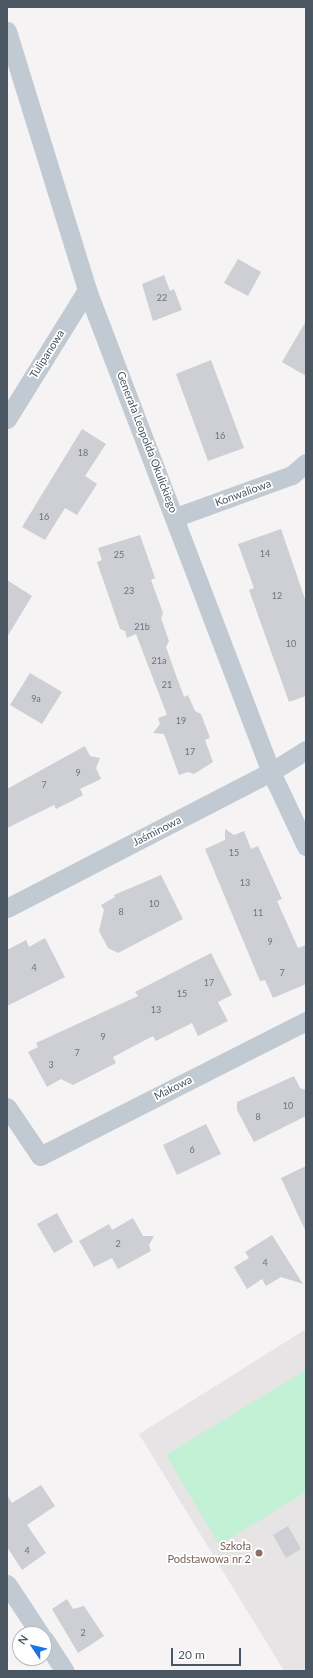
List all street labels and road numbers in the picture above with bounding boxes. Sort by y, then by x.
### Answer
street label: Tulipanowa [27,327,67,381]
street label: Generała Leopolda Okulickiego [114,369,180,515]
street label: Konwaliowa [213,477,273,509]
street label: Jaśminowa [131,813,183,849]
street label: Makowa [152,1073,194,1103]

